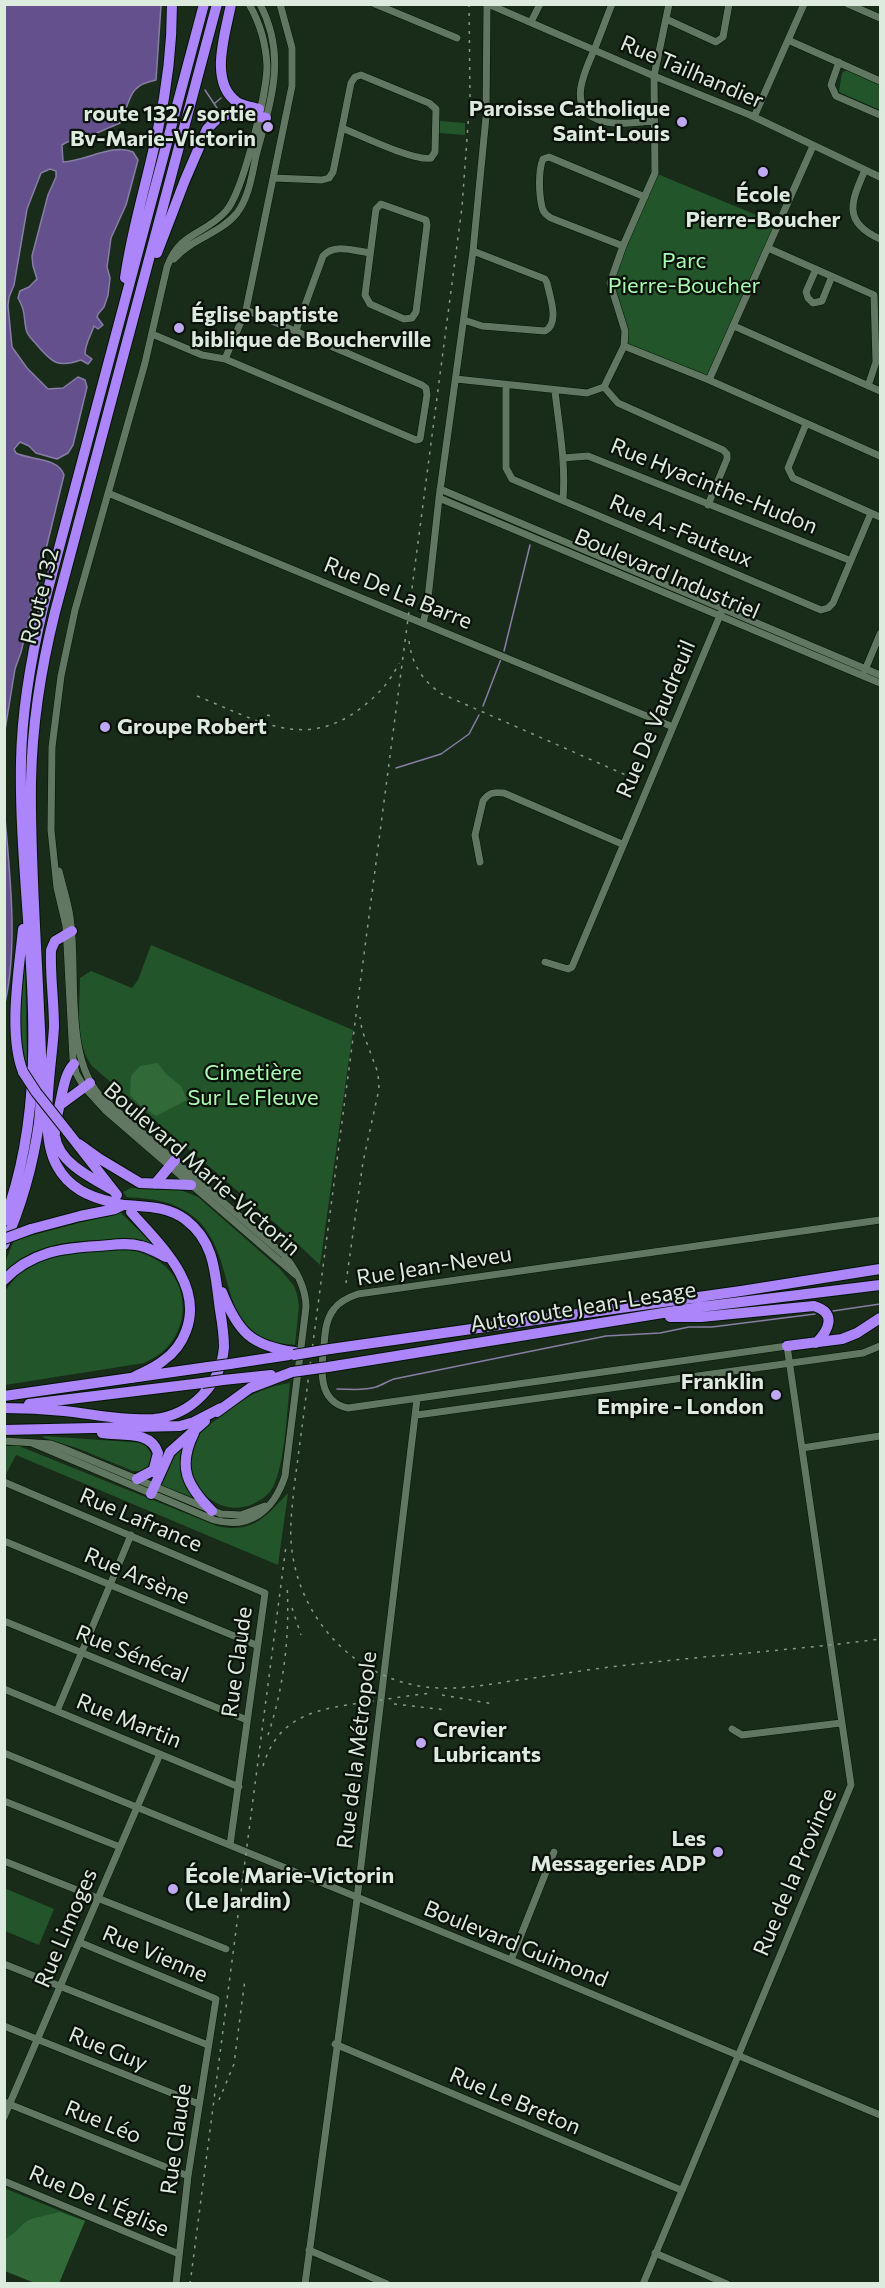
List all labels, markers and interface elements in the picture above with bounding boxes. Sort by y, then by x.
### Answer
street label: Rue Tailhandier [616,30,768,114]
place label: Paroisse Catholique Saint-Louis [469,96,670,148]
place label: route 132 / sortie Bv-Marie-Victorin [70,101,256,152]
marker: Paroisse Catholique Saint-Louis [675,115,689,129]
marker: route 132 / sortie Bv-Marie-Victorin [261,120,275,134]
marker: École Pierre-Boucher [756,165,770,179]
place label: École Pierre-Boucher [685,182,841,234]
park label: Parc Pierre-Boucher [608,248,760,300]
place label: Église baptiste biblique de Boucherville [191,302,431,354]
marker: Église baptiste biblique de Boucherville [172,321,186,335]
street label: Rue Hyacinthe-Hudon [607,432,821,540]
street label: Rue A.-Fauteux [606,489,756,573]
street label: Boulevard Industriel [570,523,764,625]
street label: Route 132 [15,545,65,647]
street label: Rue De La Barre [320,551,476,635]
street label: Rue De Vaudreuil [611,636,701,802]
place label: Groupe Robert [117,714,267,740]
marker: Groupe Robert [98,720,112,734]
park label: Cimetière Sur Le Fleuve [187,1060,319,1112]
street label: Boulevard Marie-Victorin [98,1076,306,1262]
street label: Rue Jean-Neveu [354,1241,514,1291]
street label: Autoroute Jean-Lesage [468,1276,698,1338]
place label: Franklin Empire - London [597,1369,764,1420]
marker: Franklin Empire - London [769,1388,783,1402]
street label: Rue Lafrance [76,1482,206,1558]
street label: Rue Arsène [80,1542,194,1610]
street label: Rue Claude [216,1605,258,1719]
street label: Rue Sénécal [72,1619,192,1689]
street label: Rue de la Métropole [332,1650,382,1850]
street label: Rue Martin [73,1688,185,1754]
place label: Crevier Lubricants [433,1717,541,1768]
marker: Crevier Lubricants [414,1736,428,1750]
street label: Rue de la Province [748,1784,842,1960]
place label: Les Messageries ADP [530,1826,706,1878]
marker: Les Messageries ADP [711,1845,725,1859]
place label: École Marie-Victorin (Le Jardin) [185,1863,394,1915]
street label: Rue Limoges [29,1865,103,1991]
marker: École Marie-Victorin (Le Jardin) [166,1882,180,1896]
street label: Boulevard Guimond [420,1895,612,1993]
street label: Rue Vienne [98,1920,212,1988]
street label: Rue Guy [65,2021,151,2077]
street label: Rue Le Breton [445,2062,585,2140]
street label: Rue Claude [155,2082,197,2196]
street label: Rue Léo [61,2095,145,2149]
street label: Rue De L'Église [25,2160,173,2242]

